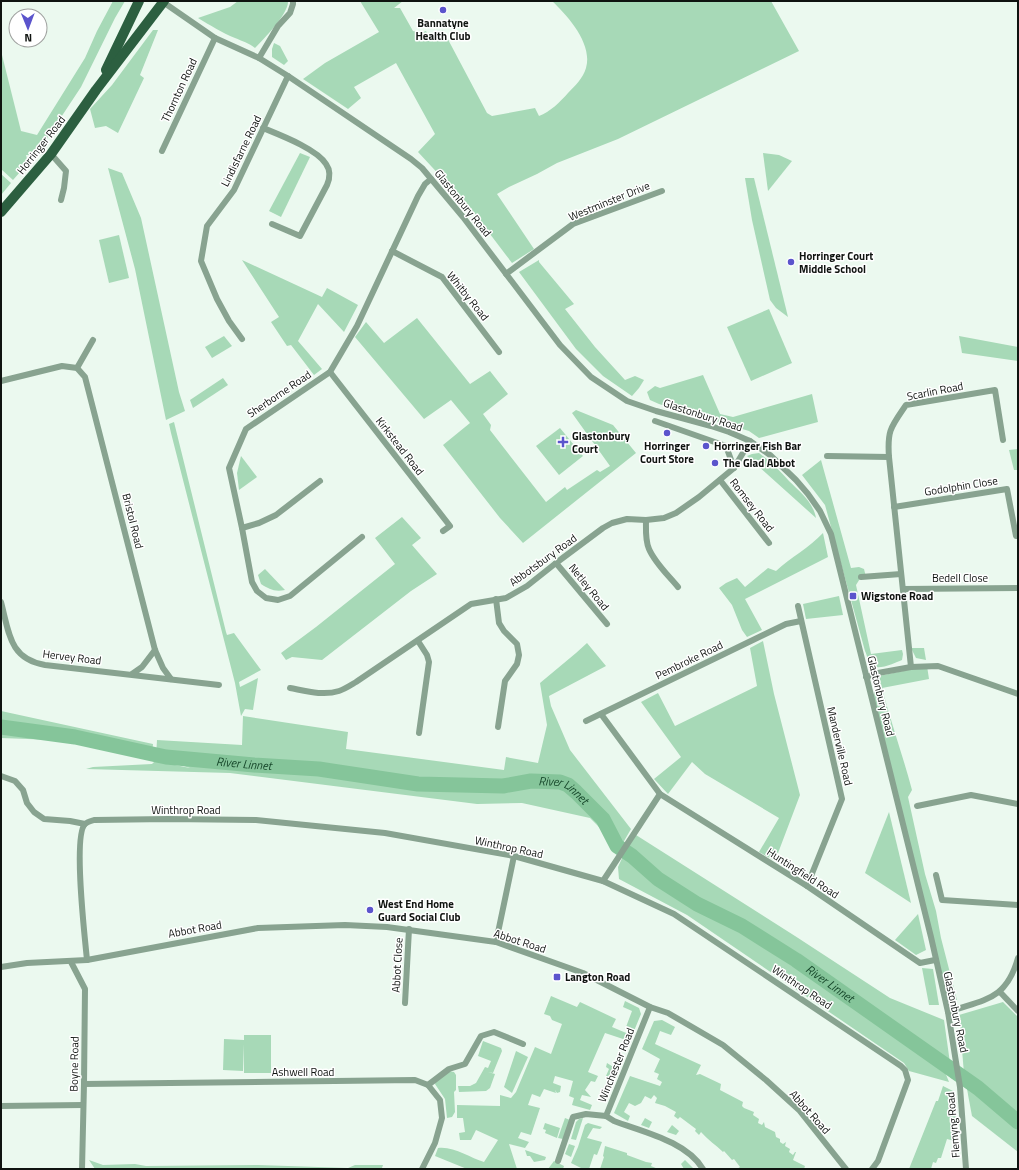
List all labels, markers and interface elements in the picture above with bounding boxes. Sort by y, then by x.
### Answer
marker: Bannatyne Health Club [438,5,448,15]
north arrow [8,8,48,48]
place label: Bannatyne Health Club [415,15,471,44]
text: N [24,30,32,46]
street label: Thornton Road [157,55,201,125]
street label: Horringer Road [13,112,69,178]
street label: Lindisfarne Road [217,112,265,189]
street label: Glastonbury Road [431,166,495,240]
street label: Westminster Drive [566,177,652,225]
place label: Horringer Court Middle School [799,248,873,277]
marker: Horringer Court Middle School [786,257,796,267]
street label: Whitby Road [443,268,493,324]
street label: Sherborne Road [244,366,314,421]
street label: Scarlin Road [905,378,965,404]
street label: Glastonbury Road [661,395,745,435]
street label: Kirkstead Road [372,414,428,479]
place label: Glastonbury Court [572,428,631,457]
marker: Horringer Court Store [662,428,672,438]
marker: Glastonbury Court [557,436,569,448]
place label: Horringer Court Store [640,438,694,467]
place label: Horringer Fish Bar [714,438,801,454]
marker: Horringer Fish Bar [701,441,711,451]
place label: The Glad Abbot [723,455,795,471]
marker: The Glad Abbot [710,458,720,468]
street label: Godolphin Close [923,472,999,500]
street label: Romsey Road [726,475,778,535]
street label: Bristol Road [118,492,148,551]
street label: Abbotsbury Road [506,530,580,590]
street label: Netley Road [565,560,613,614]
street label: Bedell Close [932,570,989,586]
place label: Wigstone Road [861,588,933,604]
marker: Wigstone Road [848,591,858,601]
street label: Pembroke Road [652,637,726,683]
street label: Hervey Road [42,645,102,669]
street label: Glastonbury Road [863,654,899,738]
street label: Manderville Road [823,705,857,787]
water label: River Linnet [215,752,273,775]
water label: River Linnet [538,771,594,810]
street label: Winthrop Road [151,802,221,818]
street label: Winthrop Road [473,832,545,862]
street label: Huntingfield Road [764,844,842,902]
place label: West End Home Guard Social Club [378,896,461,925]
marker: West End Home Guard Social Club [365,905,375,915]
street label: Abbot Road [167,916,223,942]
street label: Abbot Road [492,925,548,957]
street label: Abbot Close [388,937,406,993]
water label: River Linnet [802,960,859,1008]
street label: Winthrop Road [769,961,835,1013]
place label: Langton Road [565,969,630,985]
street label: Glastonbury Road [940,970,972,1054]
marker: Langton Road [552,972,562,982]
street label: Winchester Road [594,1025,638,1105]
street label: Boyne Road [66,1036,82,1092]
street label: Ashwell Road [272,1064,335,1080]
street label: Abbot Road [786,1087,834,1138]
street label: Flemyng Road [942,1091,964,1159]

